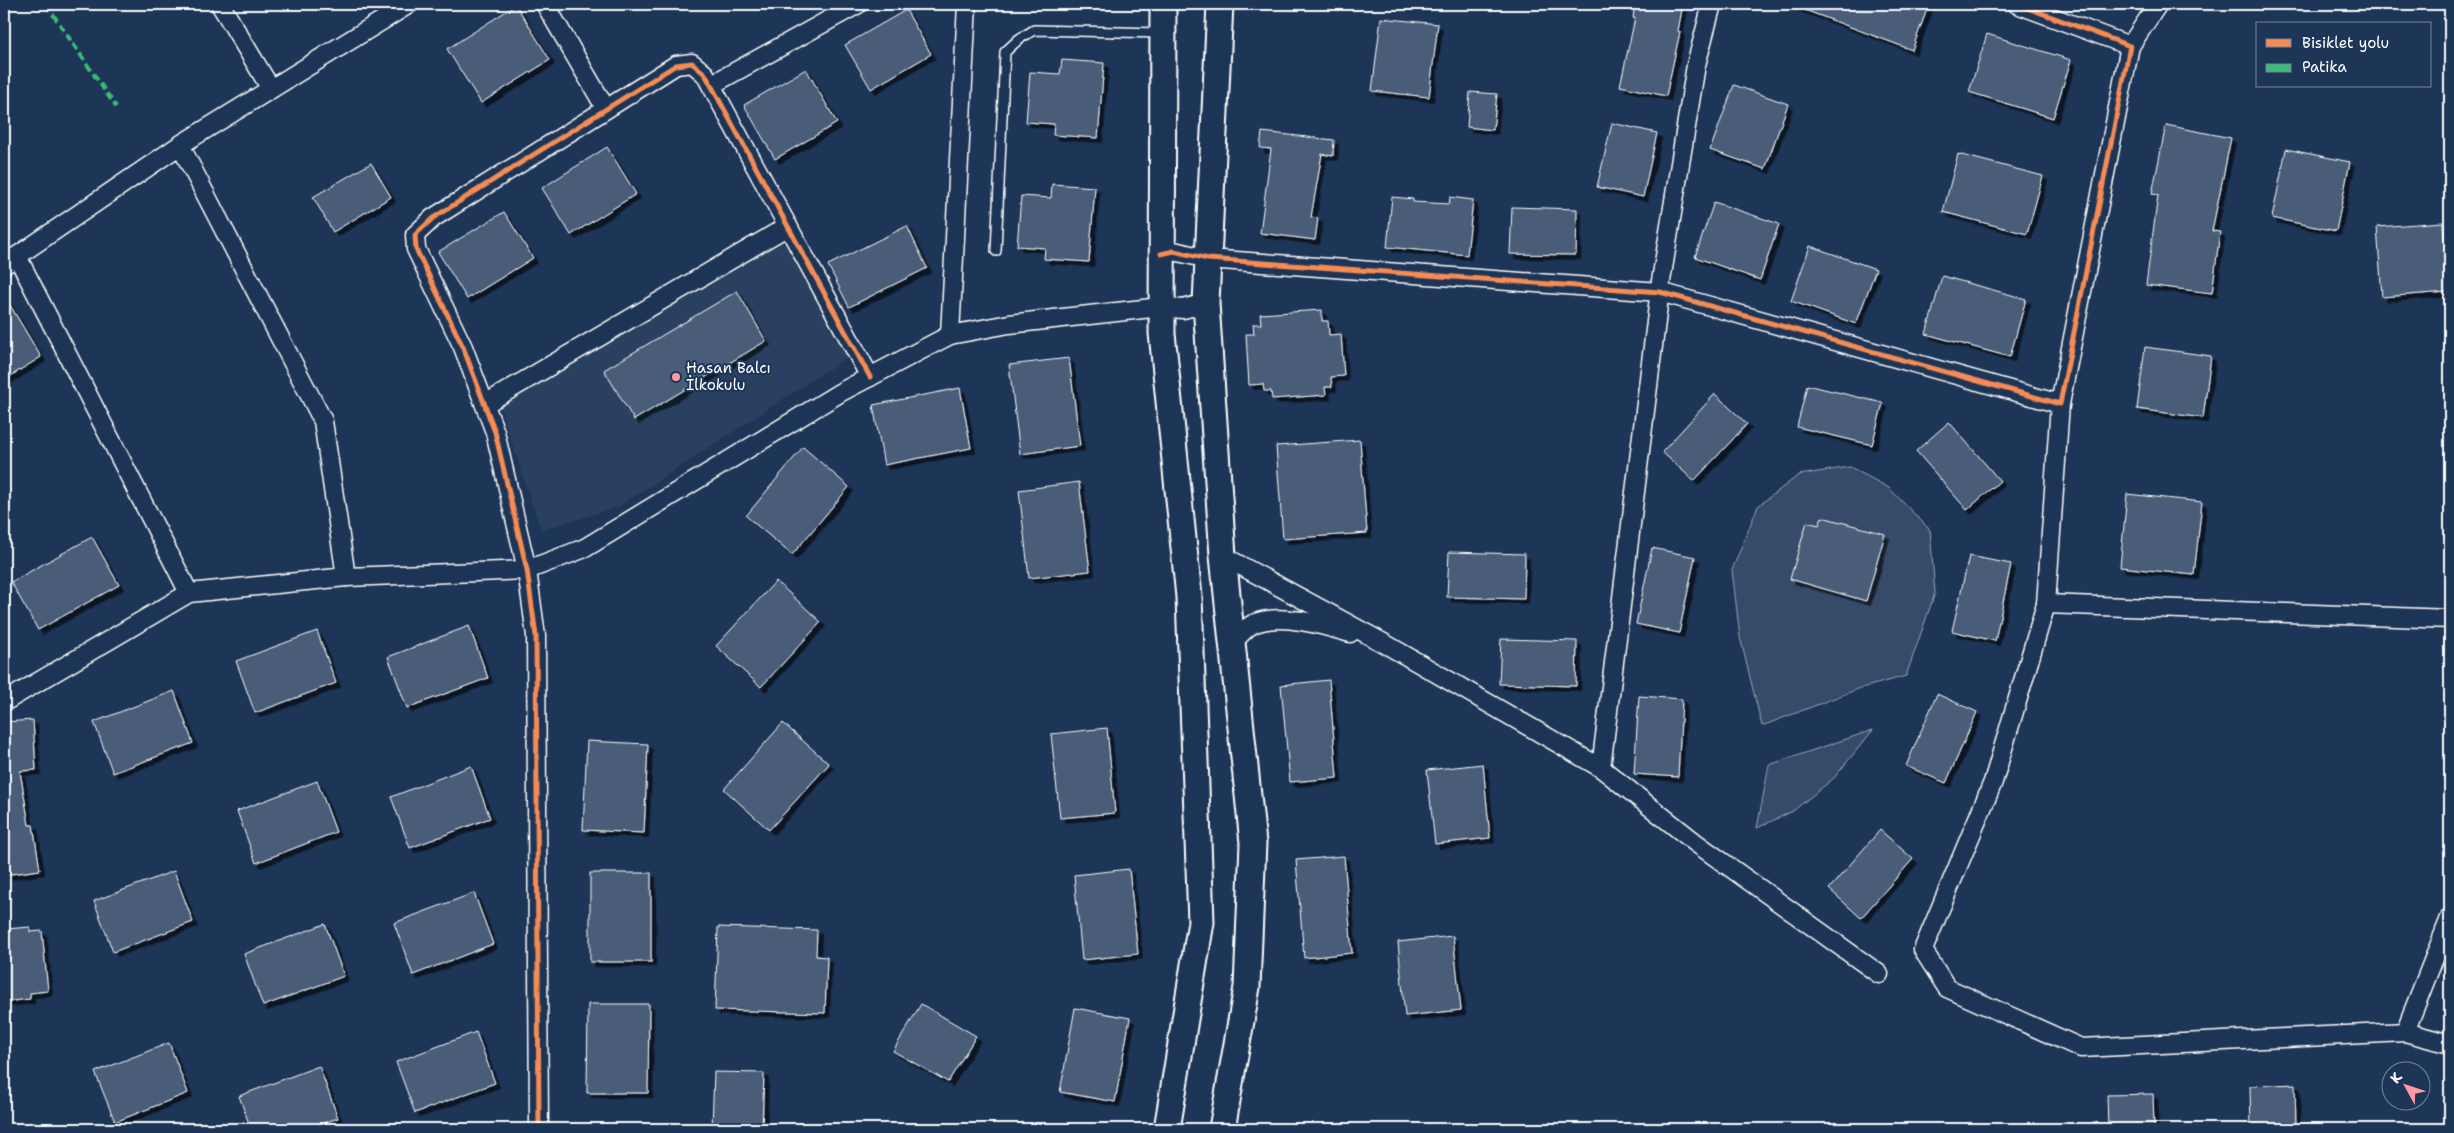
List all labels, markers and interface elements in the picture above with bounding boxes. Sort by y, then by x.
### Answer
legend [2256,22,2432,88]
text: Bisiklet yolu [2302,33,2389,53]
text: Patika [2302,57,2348,77]
place label: Hasan Balcı İlkokulu [686,358,771,395]
marker: Hasan Balcı İlkokulu [670,371,682,383]
north arrow [2382,1060,2432,1110]
text: K [2386,1068,2406,1087]

